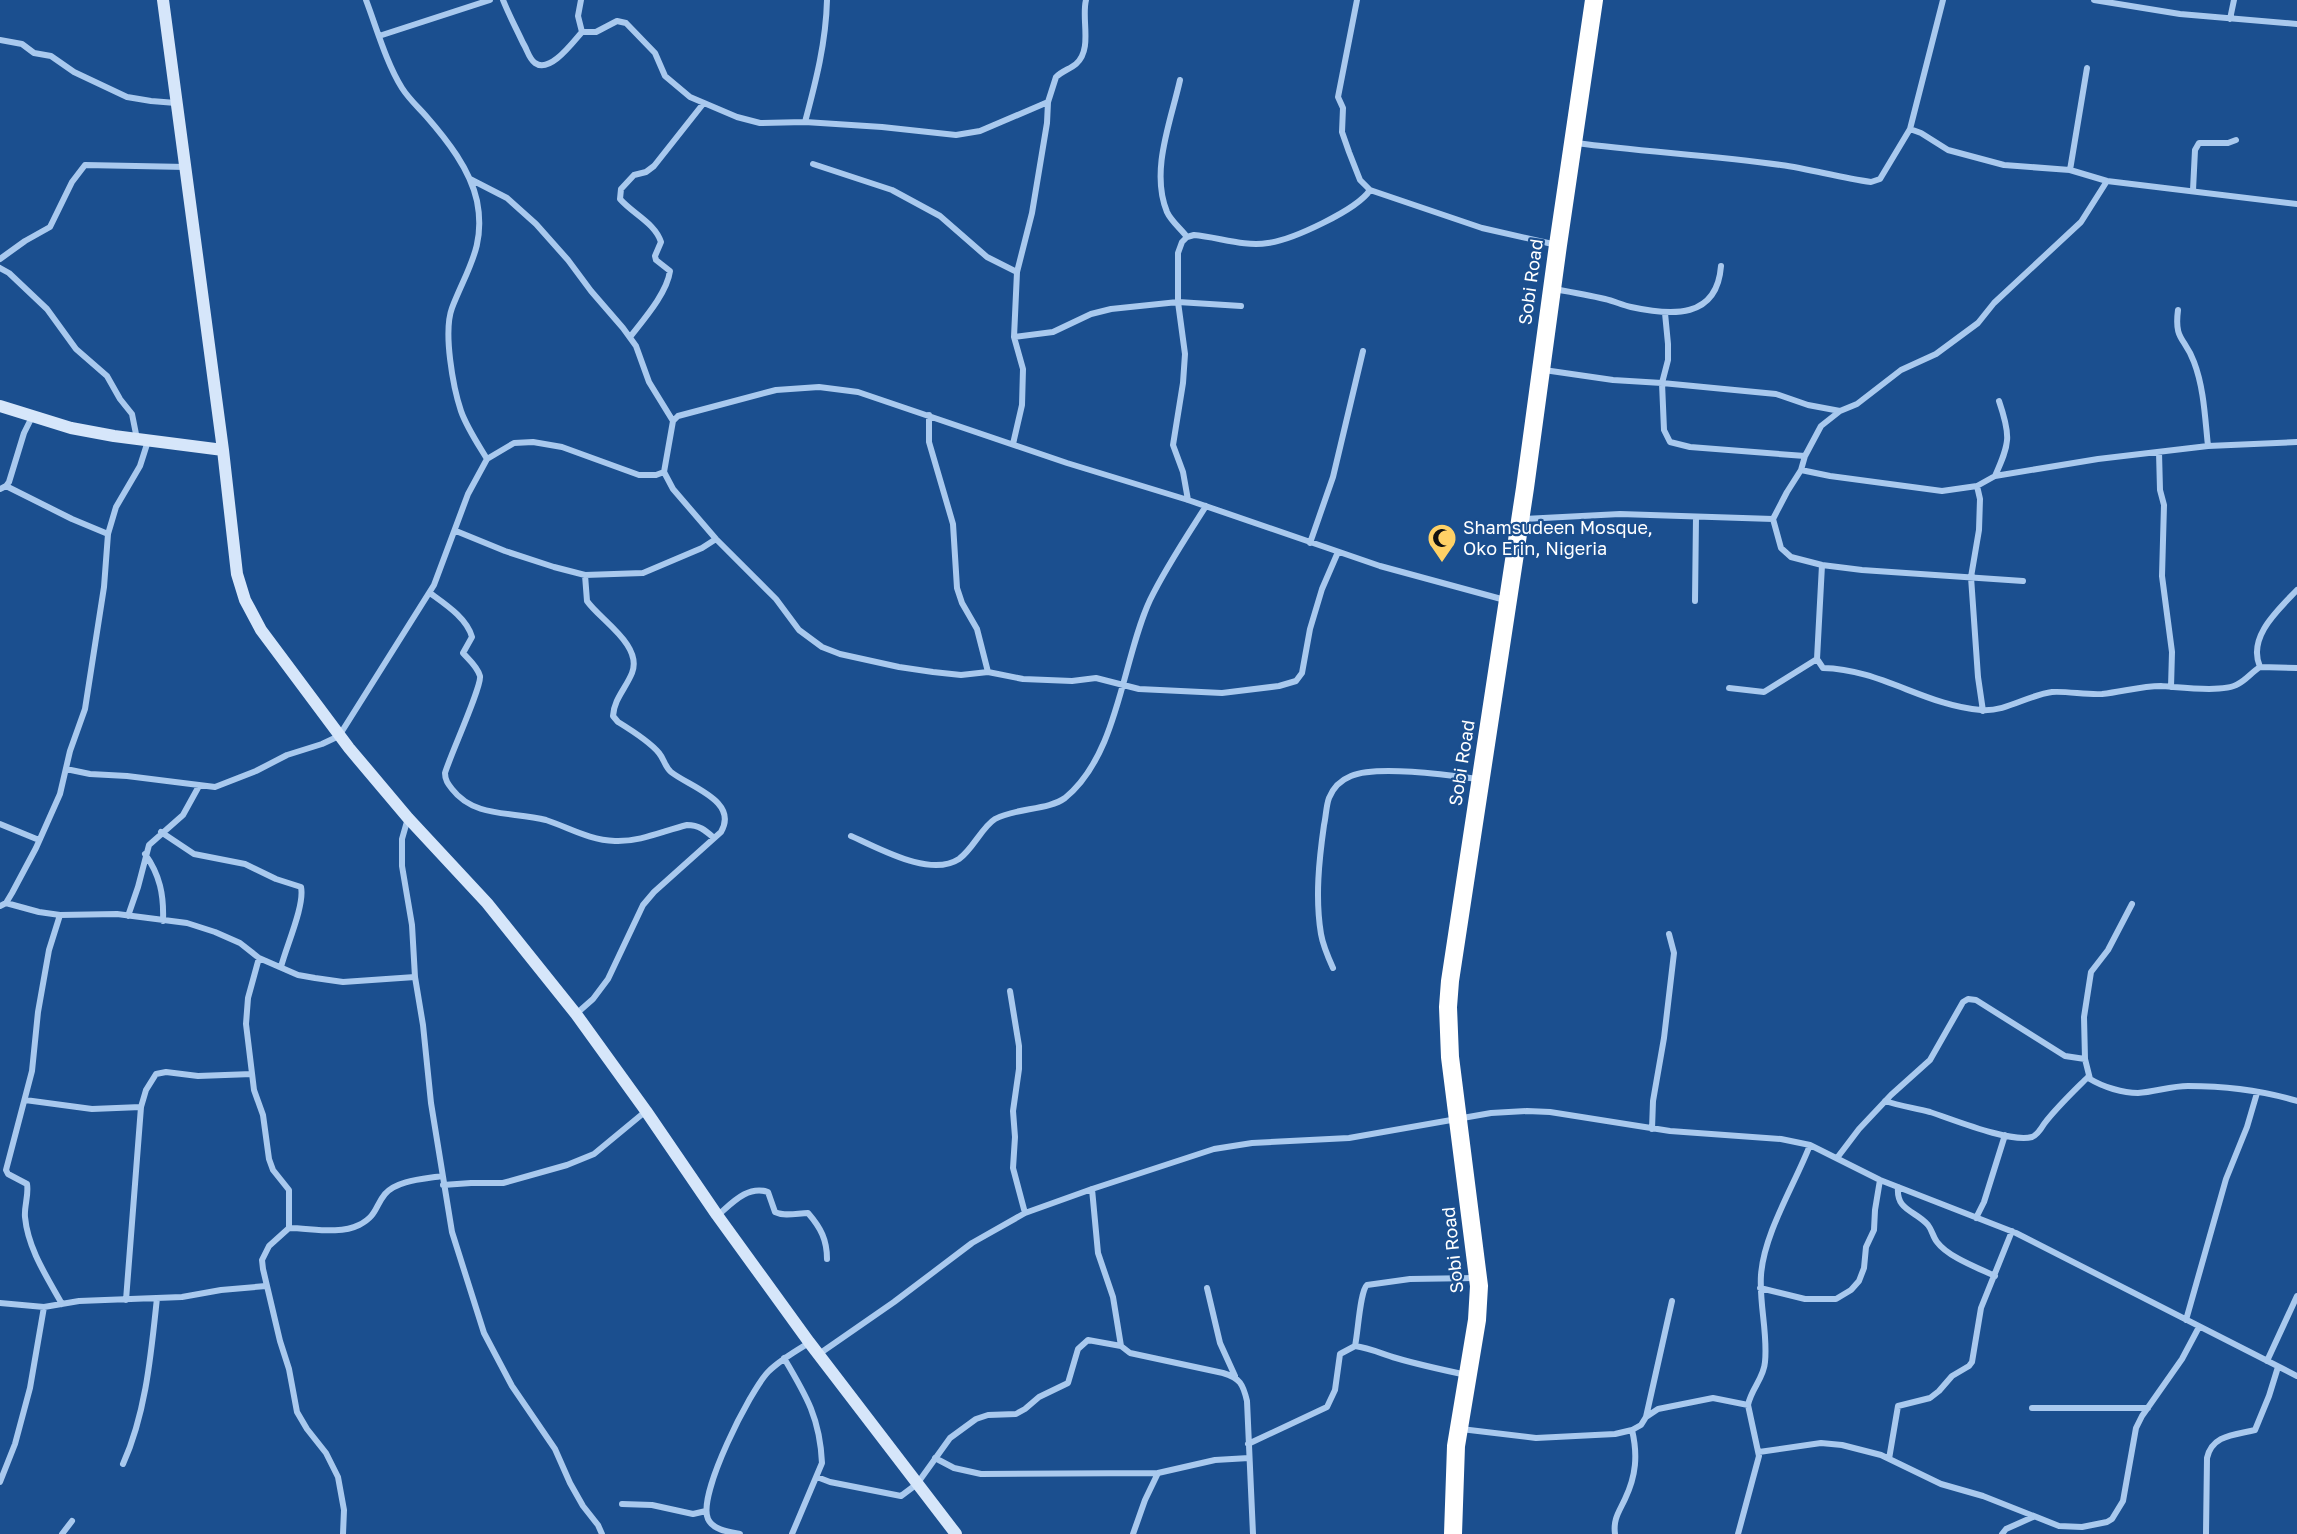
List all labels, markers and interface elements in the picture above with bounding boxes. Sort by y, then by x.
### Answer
street label: Sobi Road [1513,237,1547,326]
place label: Shamsudeen Mosque, Oko Erin, Nigeria [1463,516,1653,559]
mosque icon: Shamsudeen Mosque, Oko Erin, Nigeria [1426,522,1458,564]
street label: Sobi Road [1443,718,1479,807]
street label: Sobi Road [1437,1206,1467,1294]

